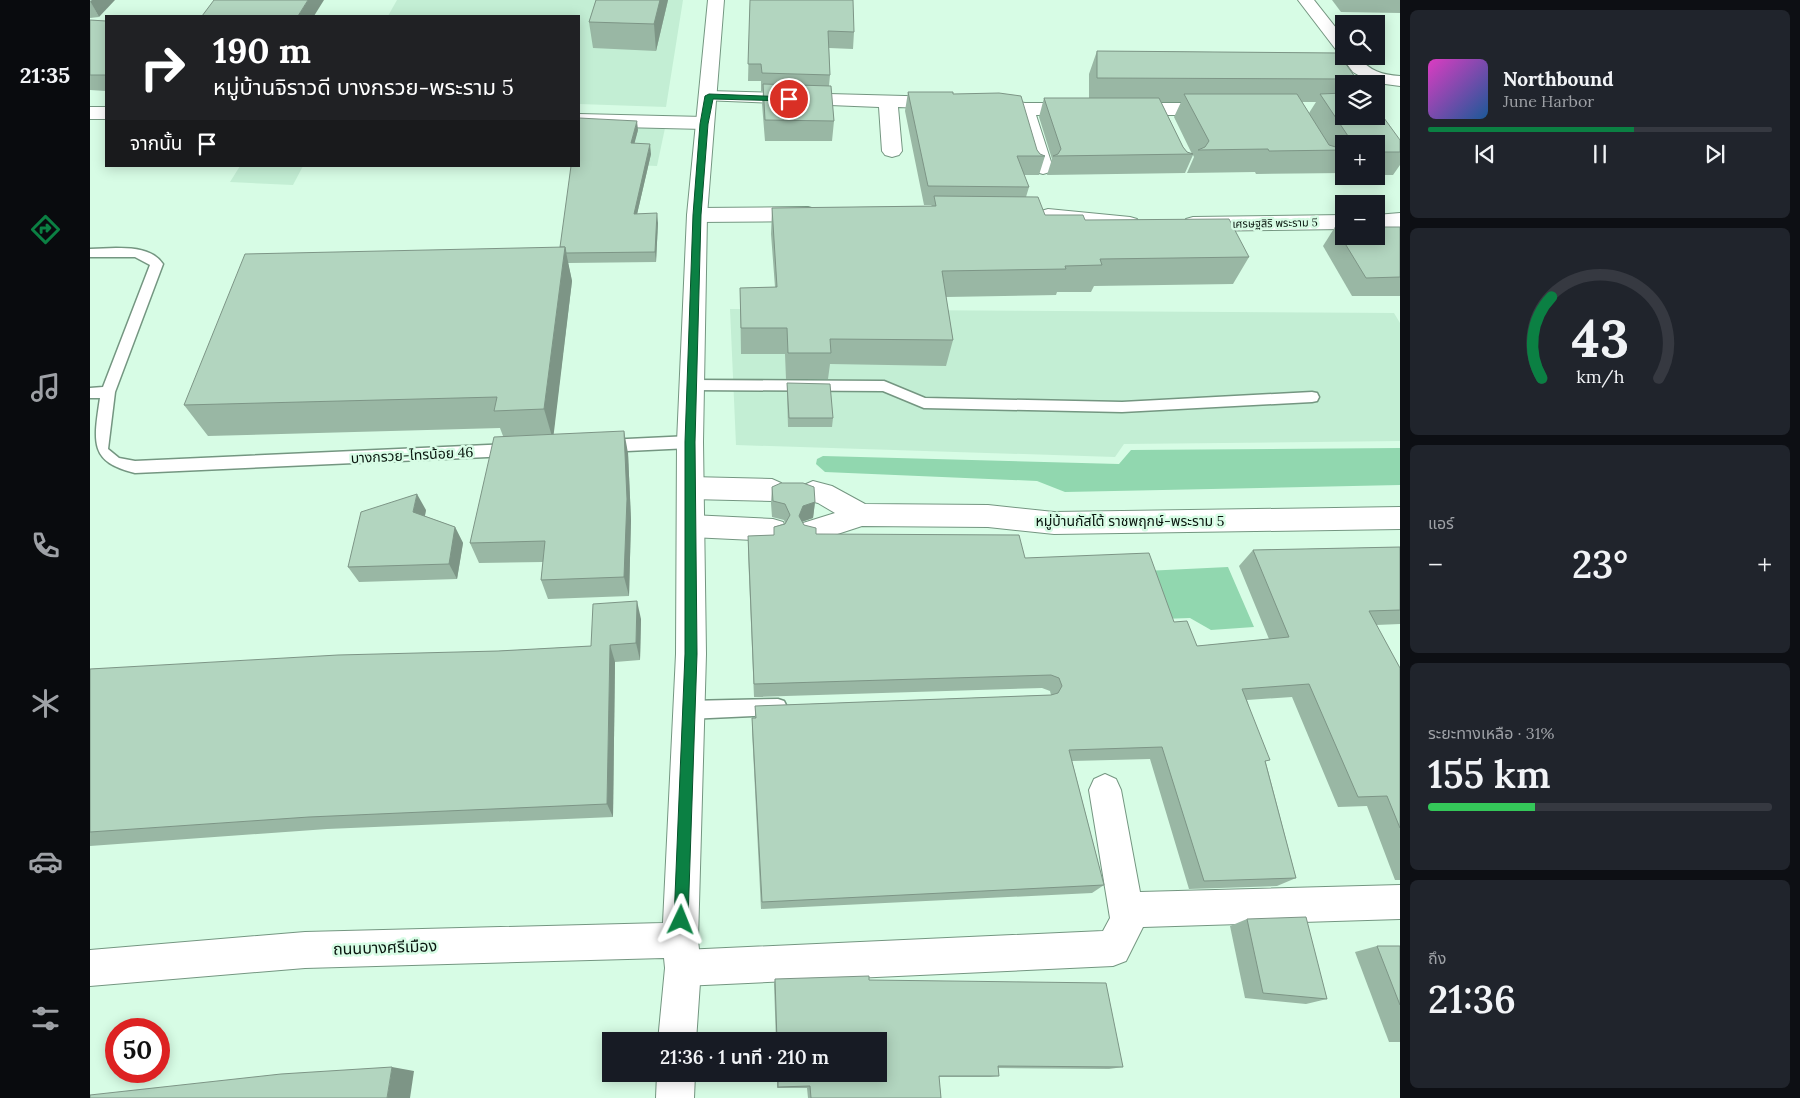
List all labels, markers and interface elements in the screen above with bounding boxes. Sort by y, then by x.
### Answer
map controls [1335,15,1385,245]
button: search [1335,15,1385,65]
text: 190 m [213,28,311,73]
icon: right [130,35,195,100]
text: 21:35 [20,61,70,89]
text: Northbound [1503,67,1614,91]
text: หมู่บ้านจิราวดี บางกรวย-พระราม 5 [213,73,514,101]
button: layers [1335,75,1385,125]
pin [768,78,810,120]
icon: arrive [775,85,803,113]
text: June Harbor [1503,91,1594,111]
icon: arrive [193,130,221,158]
text: จากนั้น [130,131,183,155]
button: + [1335,135,1385,185]
icon: previous [1471,140,1499,168]
icon: pause [1586,140,1614,168]
icon: next [1701,140,1729,168]
button: − [1335,195,1385,245]
icon: directions [28,212,63,247]
street label: เศรษฐสิริ พระราม 5 [1232,215,1318,231]
text: 43 [1571,305,1629,371]
text: km/h [1576,365,1624,388]
icon: music [28,370,63,405]
street label: บางกรวย-ไทรน้อย 46 [350,443,474,467]
street label: หมู่บ้านกัสโต้ ราชพฤกษ์-พระราม 5 [1036,512,1225,530]
text: แอร์ [1428,513,1454,533]
icon: phone [28,528,63,563]
text: 23° [1572,540,1628,588]
text: − [1428,547,1443,583]
text: + [1757,547,1772,583]
icon: climate [28,686,63,721]
text: ระยะทางเหลือ · 31% [1428,723,1554,743]
text: 155 km [1428,750,1551,798]
icon: car [28,844,63,879]
position arrow [654,893,706,945]
street label: ถนนบางศรีเมือง [333,935,437,959]
text: ถึง [1428,948,1446,968]
text: 21:36 [1428,975,1516,1023]
icon: filters [28,1001,63,1036]
speed limit sign: 50 [105,1018,170,1083]
text: 21:36 · 1 นาที · 210 m [660,1045,829,1069]

